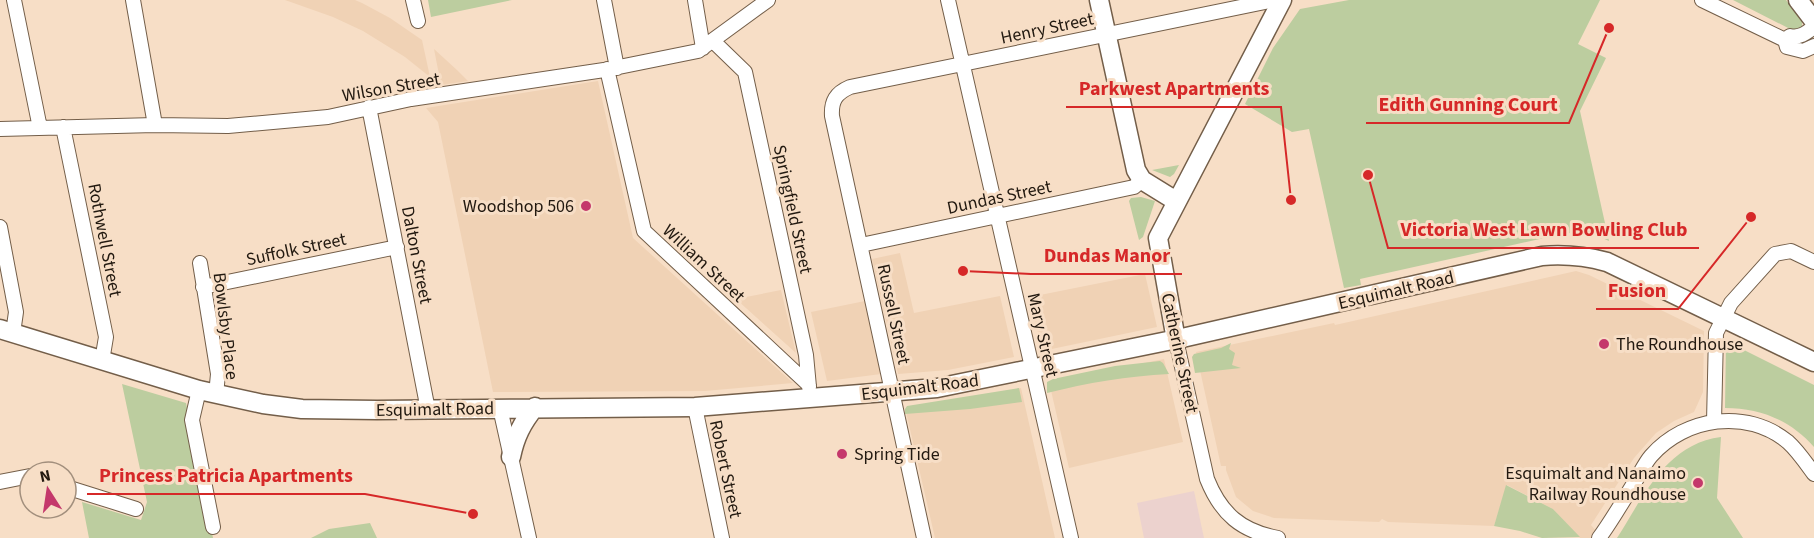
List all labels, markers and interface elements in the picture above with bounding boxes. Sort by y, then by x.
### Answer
street label: Henry Street [998,6,1096,51]
street label: Wilson Street [340,67,442,108]
callout: Parkwest Apartments [1066,69,1281,107]
text: Parkwest Apartments [1079,75,1269,103]
callout: Edith Gunning Court [1366,85,1569,123]
text: Edith Gunning Court [1378,91,1558,119]
street label: Springfield Street [767,142,818,276]
street label: Dundas Street [945,174,1054,221]
street label: Rothwell Street [81,181,128,299]
place label: Woodshop 506 [463,194,574,219]
marker: Woodshop 506 [579,199,593,213]
street label: Dalton Street [395,204,438,306]
callout: Victoria West Lawn Bowling Club [1388,210,1699,248]
text: Victoria West Lawn Bowling Club [1400,216,1687,244]
street label: William Street [657,218,751,308]
street label: Suffolk Street [244,227,348,272]
callout: Dundas Manor [1031,236,1182,274]
text: Dundas Manor [1044,242,1170,270]
street label: Russell Street [871,262,916,367]
street label: Esquimalt Road [1336,265,1456,316]
street label: Bowlsby Place [207,271,244,381]
callout: Fusion [1596,271,1678,309]
text: Fusion [1608,277,1666,305]
street label: Mary Street [1021,290,1064,380]
street label: Catherine Street [1155,291,1204,415]
place label: The Roundhouse [1616,332,1743,357]
marker: The Roundhouse [1597,337,1611,351]
street label: Esquimalt Road [860,368,980,407]
street label: Esquimalt Road [376,396,494,423]
street label: Robert Street [703,418,748,520]
place label: Spring Tide [854,442,940,467]
marker: Spring Tide [835,447,849,461]
callout: Princess Patricia Apartments [87,456,365,494]
north arrow [18,460,78,520]
place label: Esquimalt and Nanaimo Railway Roundhouse [1505,461,1686,507]
text: Princess Patricia Apartments [99,462,353,490]
text: N [38,464,53,488]
marker: Esquimalt and Nanaimo Railway Roundhouse [1691,476,1705,490]

